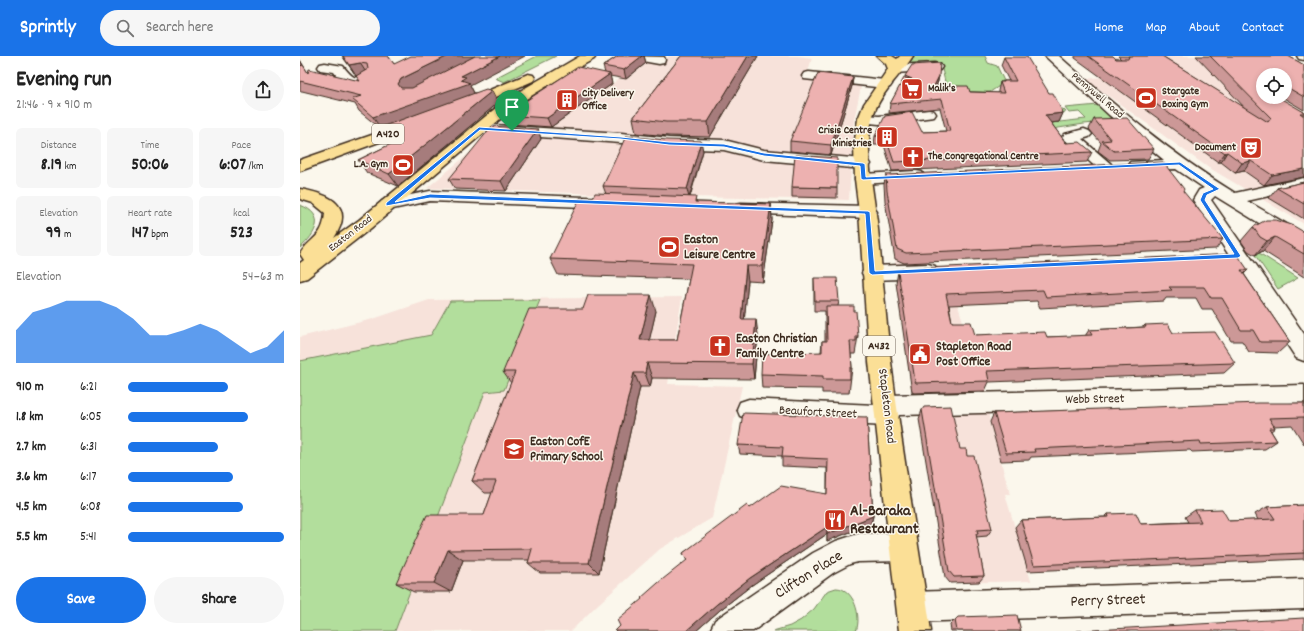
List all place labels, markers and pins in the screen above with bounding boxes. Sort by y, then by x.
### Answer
supermarket icon: Malik's [899,76,925,102]
place label: Malik's [928,81,956,97]
place label: Stargate Boxing Gym [1162,84,1209,113]
sports icon: Stargate Boxing Gym [1133,85,1159,111]
place label: City Delivery Office [582,86,634,115]
building icon: City Delivery Office [554,87,580,113]
pin [495,90,529,131]
place label: Crisis Centre Ministries [818,123,872,152]
building icon: Crisis Centre Ministries [874,124,900,150]
theatre icon: Document [1238,135,1264,161]
place label: Document [1195,140,1237,156]
church icon: The Congregational Centre [900,144,926,170]
place label: The Congregational Centre [928,149,1039,165]
sports icon: L.A. Gym [390,152,416,178]
place label: L.A. Gym [354,157,388,173]
place label: Easton Leisure Centre [684,231,756,265]
sports icon: Easton Leisure Centre [656,234,682,260]
place label: Easton Christian Family Centre [736,330,817,364]
church icon: Easton Christian Family Centre [707,333,733,359]
place label: Stapleton Road Post Office [936,338,1011,372]
public building icon: Stapleton Road Post Office [907,341,933,367]
place label: Easton CofE Primary School [530,433,604,467]
school or university icon: Easton CofE Primary School [501,436,527,462]
place label: Al-Baraka Restaurant [850,500,919,541]
restaurant icon: Al-Baraka Restaurant [822,507,848,533]

